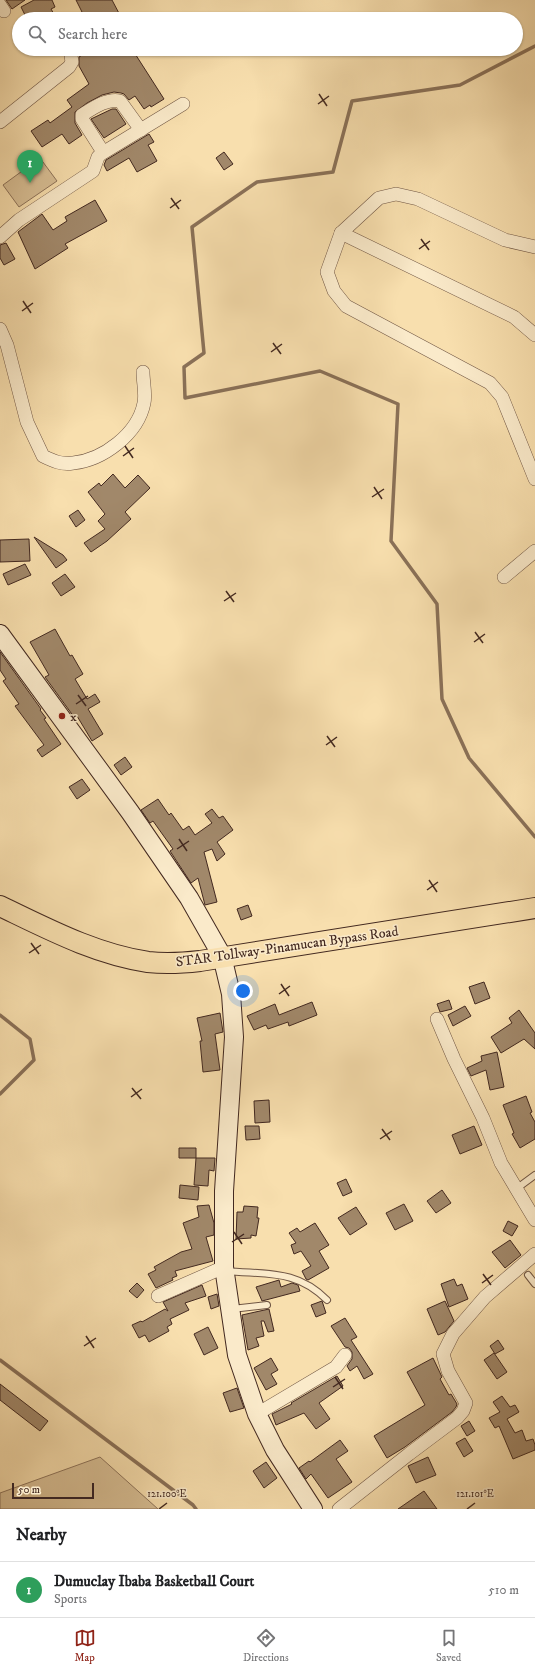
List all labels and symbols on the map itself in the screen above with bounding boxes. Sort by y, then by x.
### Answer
pin: 1 [17,150,43,183]
place label: x [70,708,77,726]
marker: x [57,711,67,721]
street label: STAR Tollway-Pinamucan Bypass Road [175,922,400,972]
your location [233,981,253,1001]
scale bar [12,1481,94,1500]
text: 121.100°E [147,1488,187,1500]
text: 121.101°E [456,1488,494,1500]

